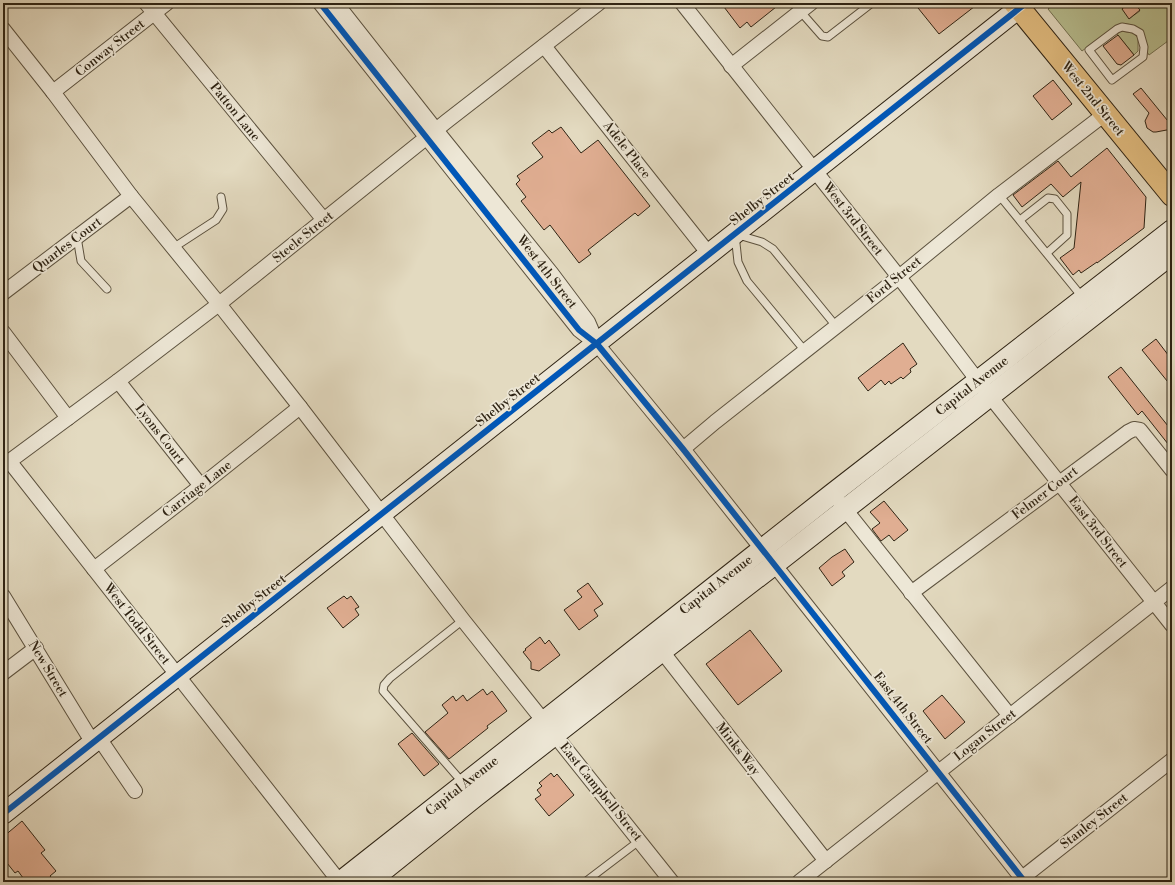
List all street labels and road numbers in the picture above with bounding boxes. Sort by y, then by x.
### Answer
street label: Conway Street [72,16,148,80]
street label: West 2nd Street [1057,58,1128,140]
street label: Patton Lane [206,79,264,145]
street label: Adele Place [599,117,655,182]
street label: Shelby Street [727,169,798,229]
street label: West 3rd Street [819,178,887,259]
street label: Steele Street [269,207,337,266]
street label: Quarles Court [29,214,105,276]
street label: West 4th Street [513,231,581,312]
street label: Ford Street [863,253,925,307]
street label: Capital Avenue [932,352,1012,419]
street label: Shelby Street [473,370,544,430]
street label: Lyons Court [132,401,189,468]
street label: Carriage Lane [159,457,235,521]
street label: Felmer Court [1009,463,1082,523]
street label: East 3rd Street [1065,493,1131,571]
street label: Capital Avenue [676,551,756,618]
street label: Shelby Street [219,571,290,631]
street label: West Todd Street [100,579,174,668]
street label: New Street [25,638,71,700]
street label: East 4th Street [870,669,936,747]
street label: Logan Street [951,705,1020,764]
street label: Minks Way [712,719,764,779]
street label: East Campbell Street [556,739,646,845]
street label: Capital Avenue [422,752,502,819]
street label: Stanley Street [1057,789,1131,852]

